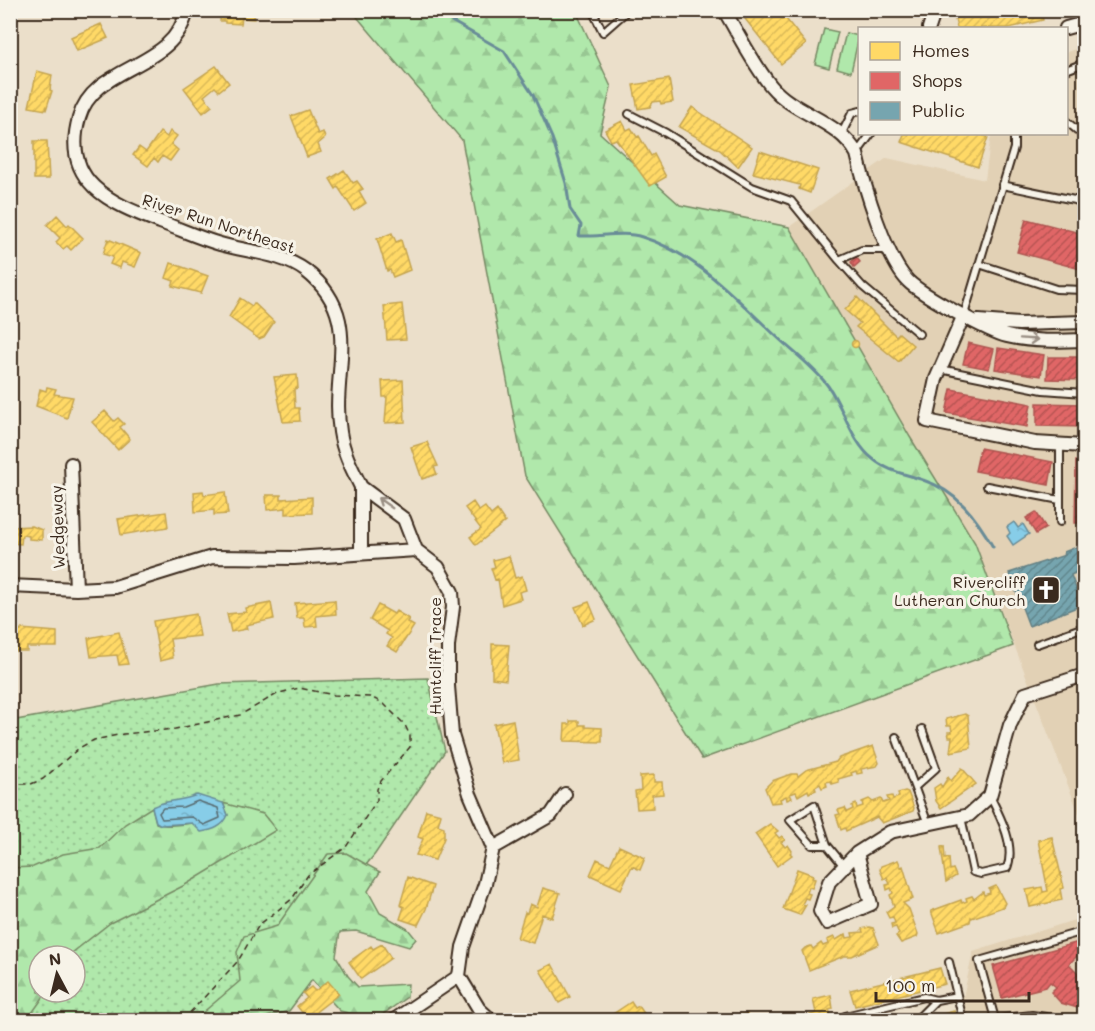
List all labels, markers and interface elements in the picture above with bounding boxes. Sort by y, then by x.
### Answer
legend [858,27,1068,135]
text: Homes [912,38,970,62]
text: Shops [912,68,963,92]
text: Public [912,98,965,122]
street label: River Run Northeast [140,188,298,258]
one-way arrow [1018,334,1038,345]
street label: Wedgeway [45,485,69,569]
one-way arrow [377,497,393,510]
place label: Rivercliff Lutheran Church [894,571,1026,610]
church icon: Rivercliff Lutheran Church [1030,574,1062,606]
street label: Huntcliff Trace [424,597,445,715]
north arrow [27,944,87,1004]
text: N [48,947,62,970]
scale bar [876,965,1029,1003]
text: 100 m [885,973,935,997]

